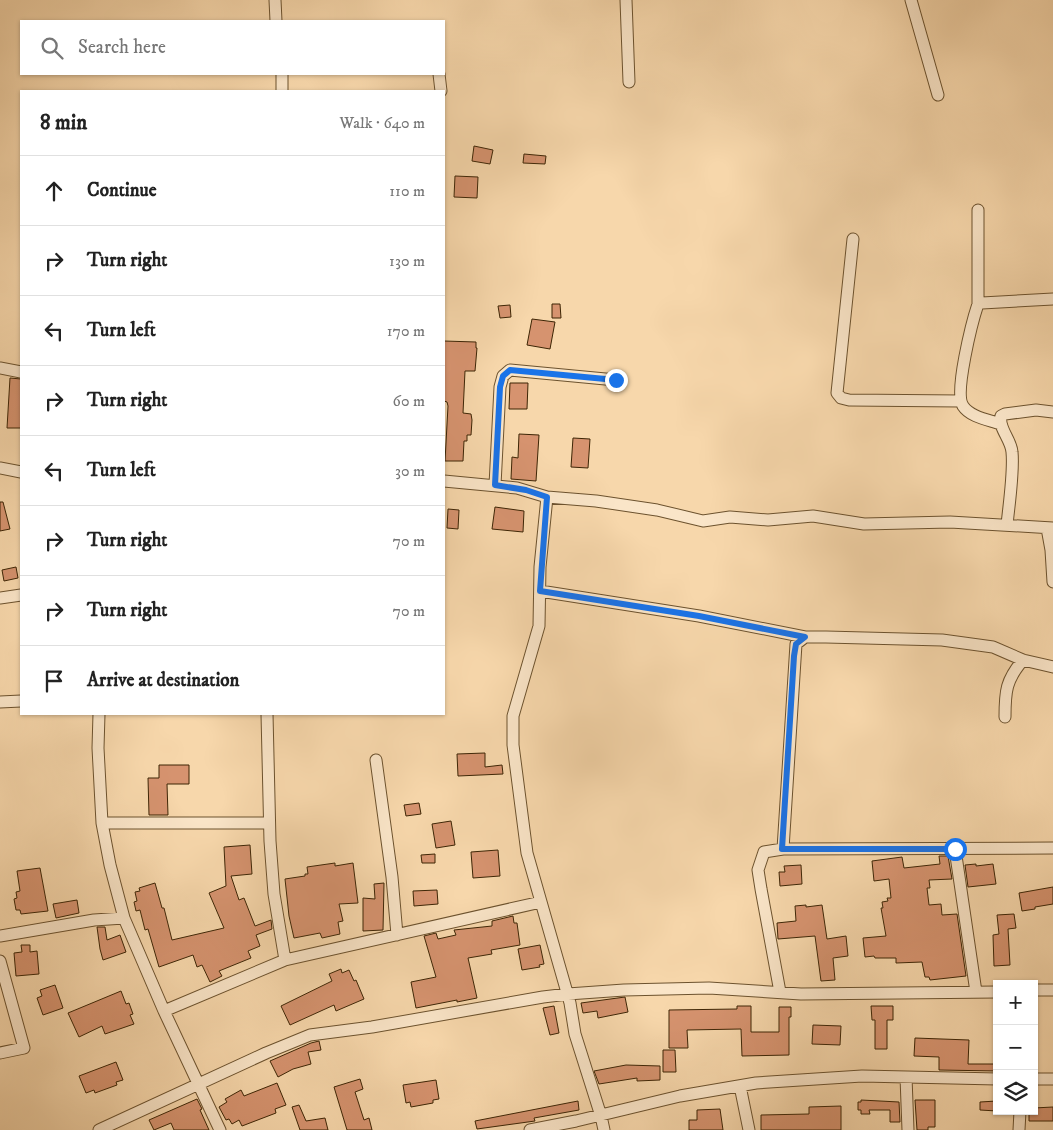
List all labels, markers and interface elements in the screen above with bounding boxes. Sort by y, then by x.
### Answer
search box [20,20,445,75]
icon: search [38,34,66,62]
text: Search here [78,36,166,59]
text: 8 min [40,110,87,136]
text: Walk · 640 m [339,113,425,133]
icon: ahead [40,177,68,205]
text: Continue [87,179,157,202]
text: 110 m [389,181,425,201]
icon: right [40,247,68,275]
text: Turn right [87,249,167,272]
text: 130 m [389,251,425,271]
icon: left [40,317,68,345]
text: Turn left [87,319,156,342]
text: 170 m [387,321,425,341]
route end [605,369,628,392]
icon: right [40,387,68,415]
text: Turn right [87,389,167,412]
text: 60 m [393,391,425,411]
icon: left [40,457,68,485]
text: Turn left [87,459,156,482]
text: 30 m [395,461,425,481]
icon: right [40,527,68,555]
text: Turn right [87,529,167,552]
text: 70 m [393,531,425,551]
icon: right [40,597,68,625]
text: Turn right [87,599,167,622]
text: 70 m [393,601,425,621]
icon: arrive [40,667,68,695]
text: Arrive at destination [87,669,239,692]
route start [944,838,967,861]
map controls [993,980,1038,1115]
button: + [993,980,1038,1025]
button: − [993,1025,1038,1070]
button: layers [993,1070,1038,1115]

